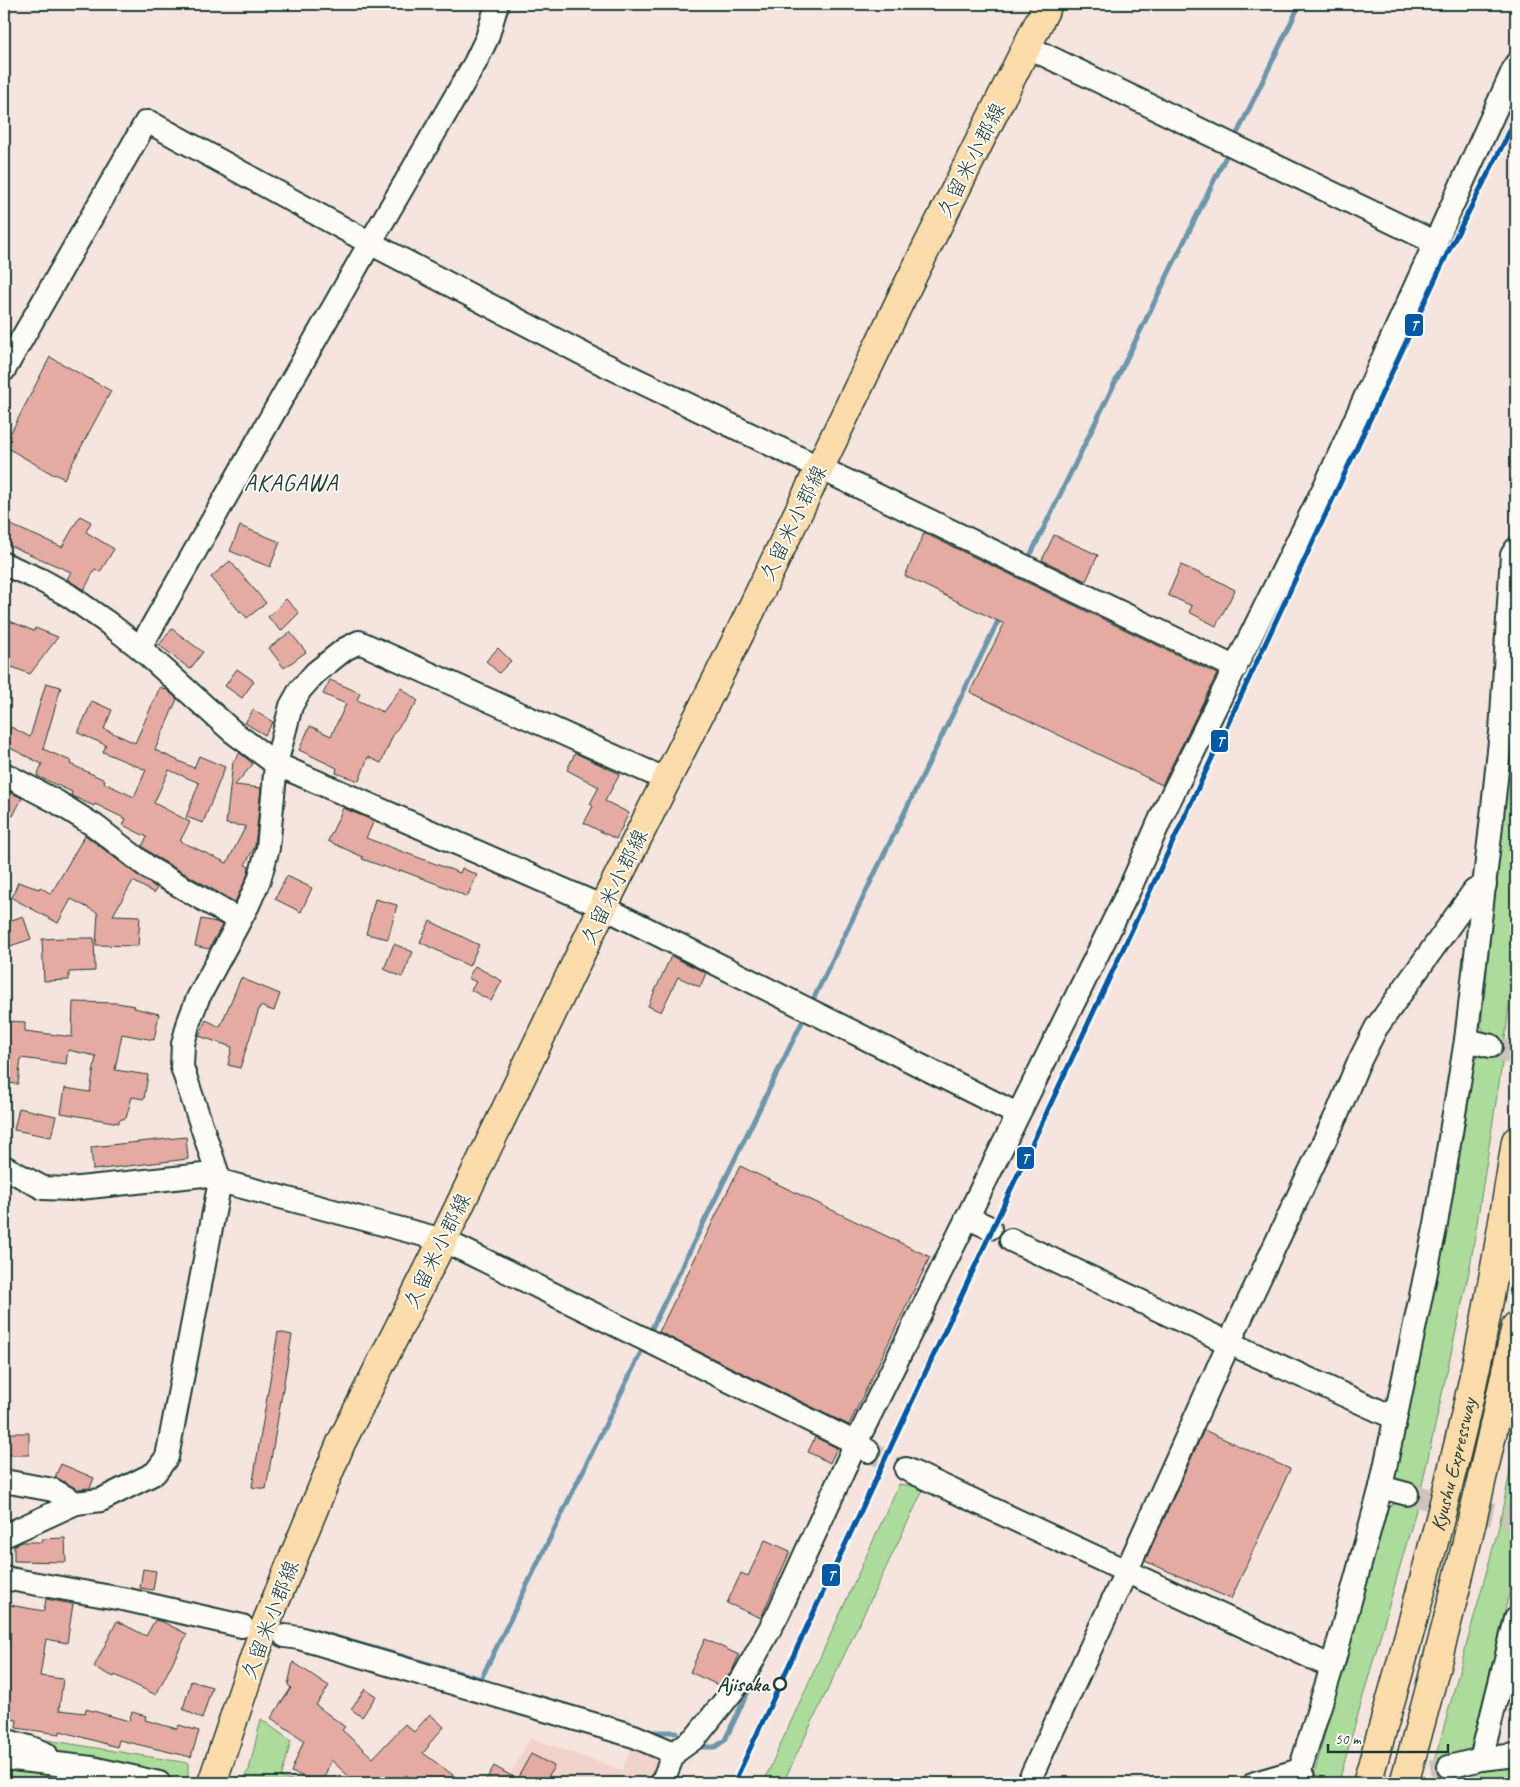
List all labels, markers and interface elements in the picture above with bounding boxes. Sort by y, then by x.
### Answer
street label: 久留米小郡線 [931,98,1011,222]
line badge: T [1404,313,1424,337]
text: T [1411,317,1421,334]
street label: 久留米小郡線 [754,461,832,585]
district label: AKAGAWA [244,467,338,497]
line badge: T [1210,729,1229,753]
text: T [1217,733,1227,750]
street label: 久留米小郡線 [575,825,653,949]
line badge: T [1016,1146,1035,1170]
text: T [1022,1150,1032,1167]
street label: 久留米小郡線 [398,1189,476,1313]
street label: Kyushu Expressway [1424,1394,1482,1534]
street label: 久留米小郡線 [235,1557,305,1683]
line badge: T [821,1563,841,1587]
text: T [828,1567,838,1584]
place label: Ajisaka [717,1671,771,1697]
marker: Ajisaka [773,1677,787,1691]
scale bar [1328,1722,1448,1754]
text: 50 m [1335,1730,1362,1749]

